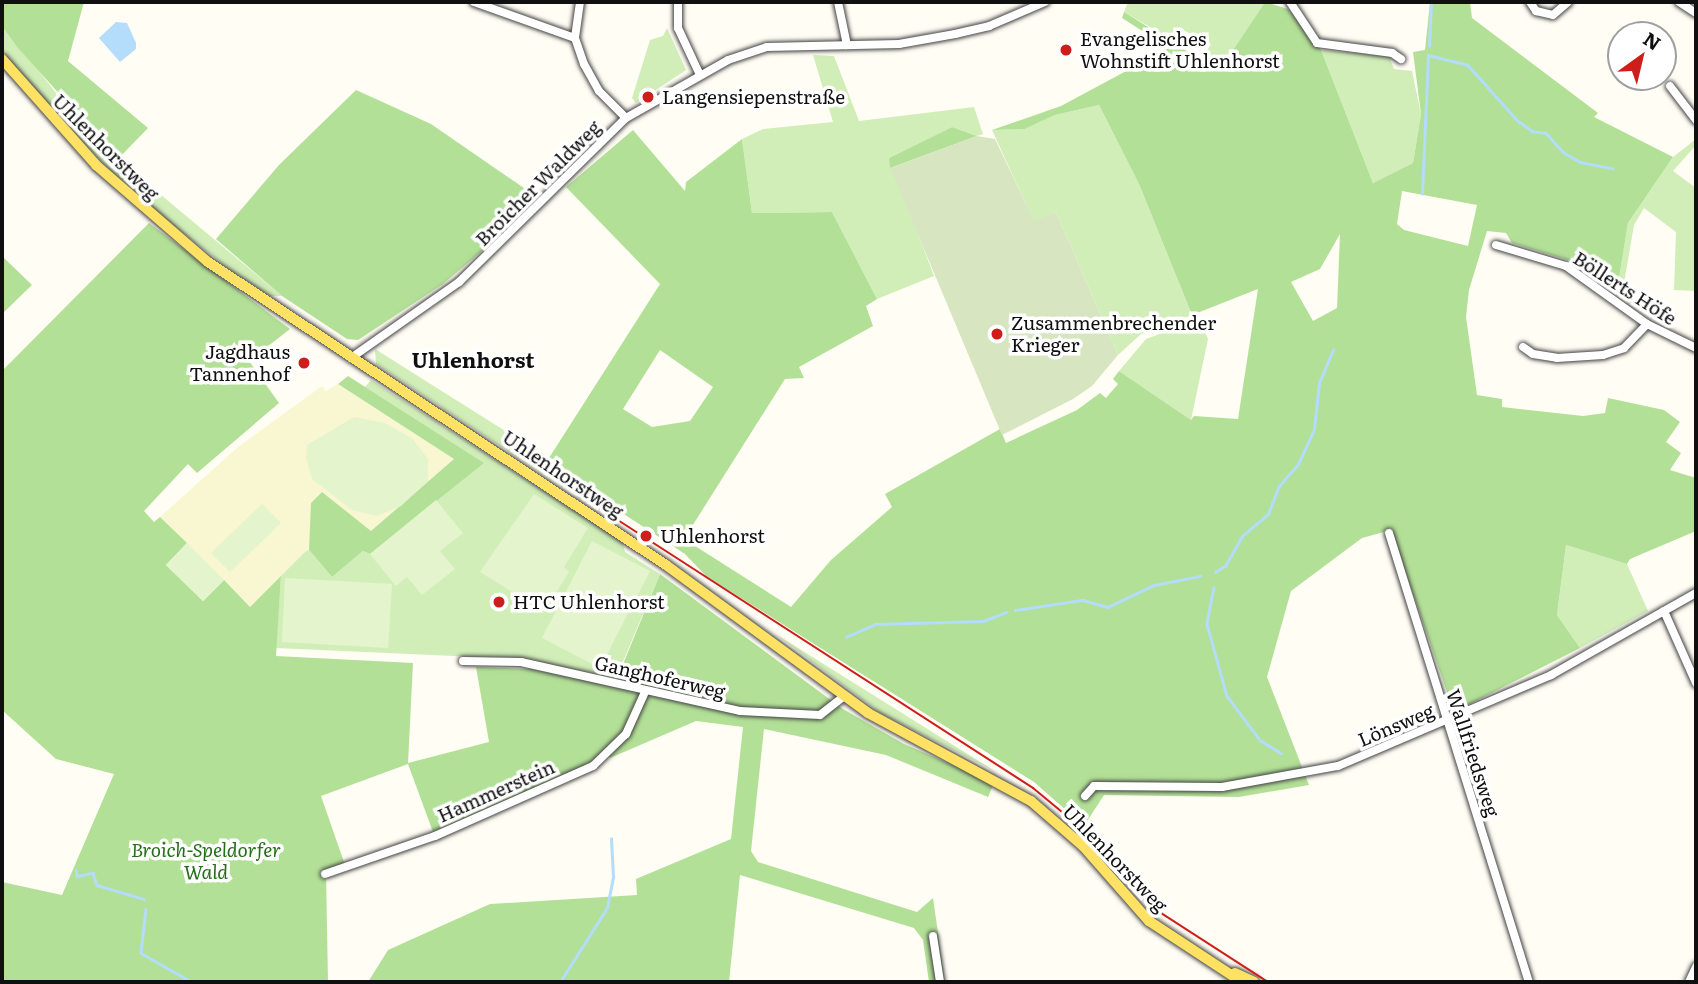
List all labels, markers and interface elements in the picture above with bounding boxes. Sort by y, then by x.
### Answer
north arrow [1607,21,1677,91]
text: N [1638,24,1667,56]
place label: Evangelisches Wohnstift Uhlenhorst [1080,28,1280,72]
marker: Evangelisches Wohnstift Uhlenhorst [1058,42,1074,58]
place label: Langensiepenstraße [662,86,845,108]
street label: Uhlenhorstweg [48,89,164,205]
marker: Langensiepenstraße [640,89,656,105]
street label: Broicher Waldweg [471,116,605,250]
street label: Böllerts Höfe [1569,246,1681,330]
place label: Zusammenbrechender Krieger [1011,312,1216,356]
marker: Zusammenbrechender Krieger [989,326,1005,342]
place label: Jagdhaus Tannenhof [189,341,290,385]
district label: Uhlenhorst [412,346,534,372]
marker: Jagdhaus Tannenhof [296,355,312,371]
street label: Uhlenhorstweg [498,425,628,523]
place label: Uhlenhorst [660,525,765,547]
marker: Uhlenhorst [638,528,654,544]
place label: HTC Uhlenhorst [513,591,665,613]
marker: HTC Uhlenhorst [491,594,507,610]
street label: Ganghoferweg [593,651,727,703]
street label: Wallfriedsweg [1442,686,1504,820]
street label: Lönsweg [1354,699,1438,751]
street label: Hammerstein [434,755,558,827]
street label: Uhlenhorstweg [1058,799,1172,917]
park label: Broich-Speldorfer Wald [131,839,281,883]

